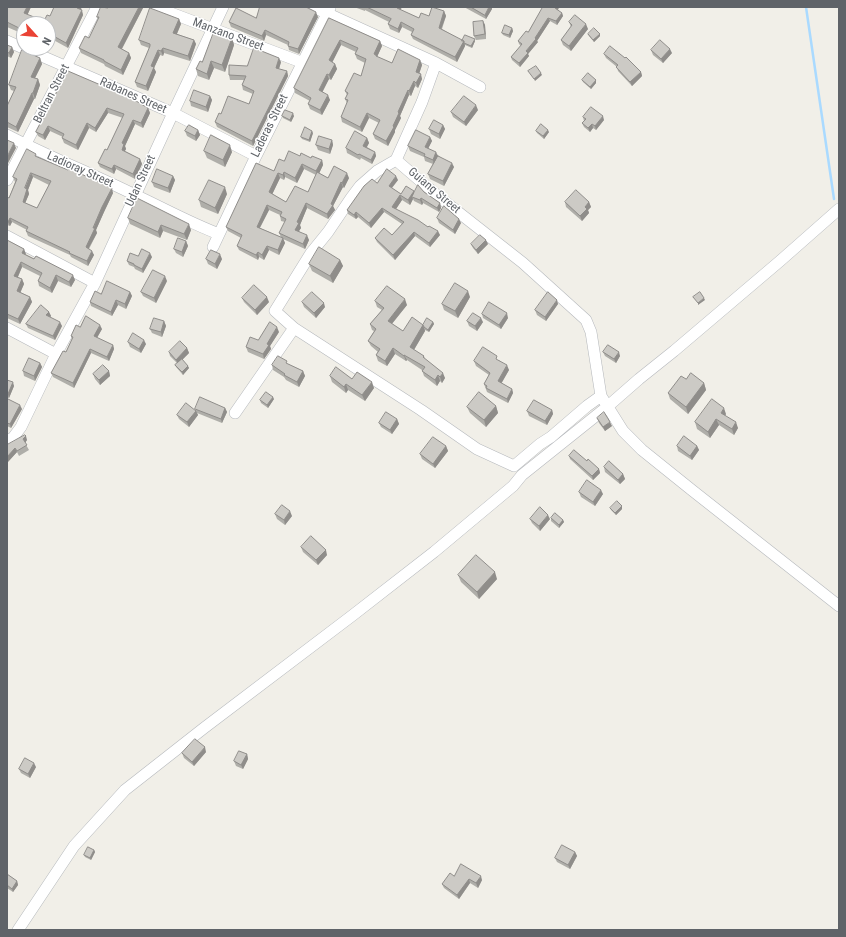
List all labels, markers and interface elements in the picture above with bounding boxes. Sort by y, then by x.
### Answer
north arrow [16,16,56,56]
street label: Manzano Street [191,16,265,54]
text: N [39,35,54,47]
street label: Beltran Street [31,62,73,126]
street label: Rabanes Street [97,75,169,117]
street label: Laderas Street [249,92,291,160]
street label: Ladioray Street [45,149,115,191]
street label: Udan Street [123,153,159,209]
street label: Guiang Street [405,165,463,217]

